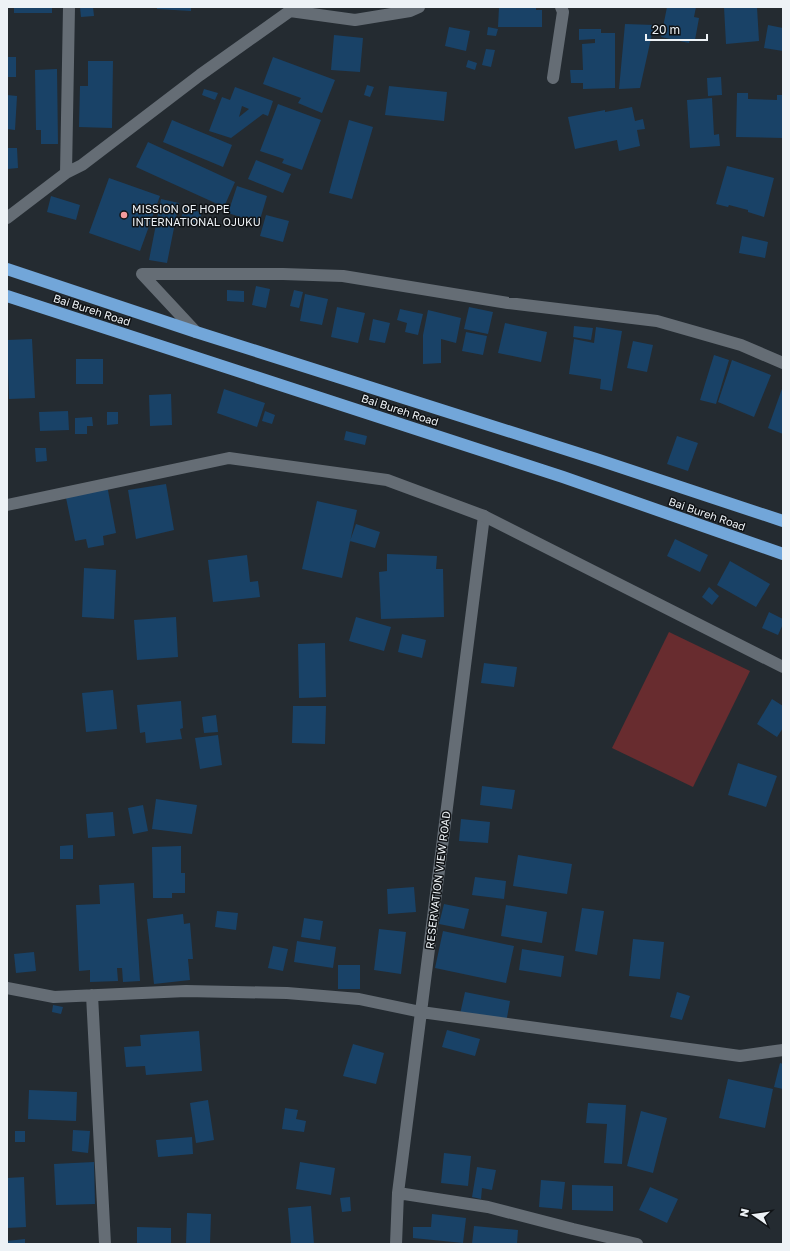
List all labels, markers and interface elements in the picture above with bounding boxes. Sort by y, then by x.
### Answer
scale bar [646,16,707,42]
text: 20 m [652,22,680,37]
place label: MISSION OF HOPE INTERNATIONAL OJUKU [132,202,261,228]
marker: MISSION OF HOPE INTERNATIONAL OJUKU [119,210,129,220]
street label: Bai Bureh Road [52,291,132,328]
street label: Bai Bureh Road [360,391,440,428]
street label: Bai Bureh Road [667,494,747,533]
street label: RESERVATION VIEW ROAD [423,810,452,950]
north arrow [734,1195,774,1235]
text: N [736,1207,751,1218]

